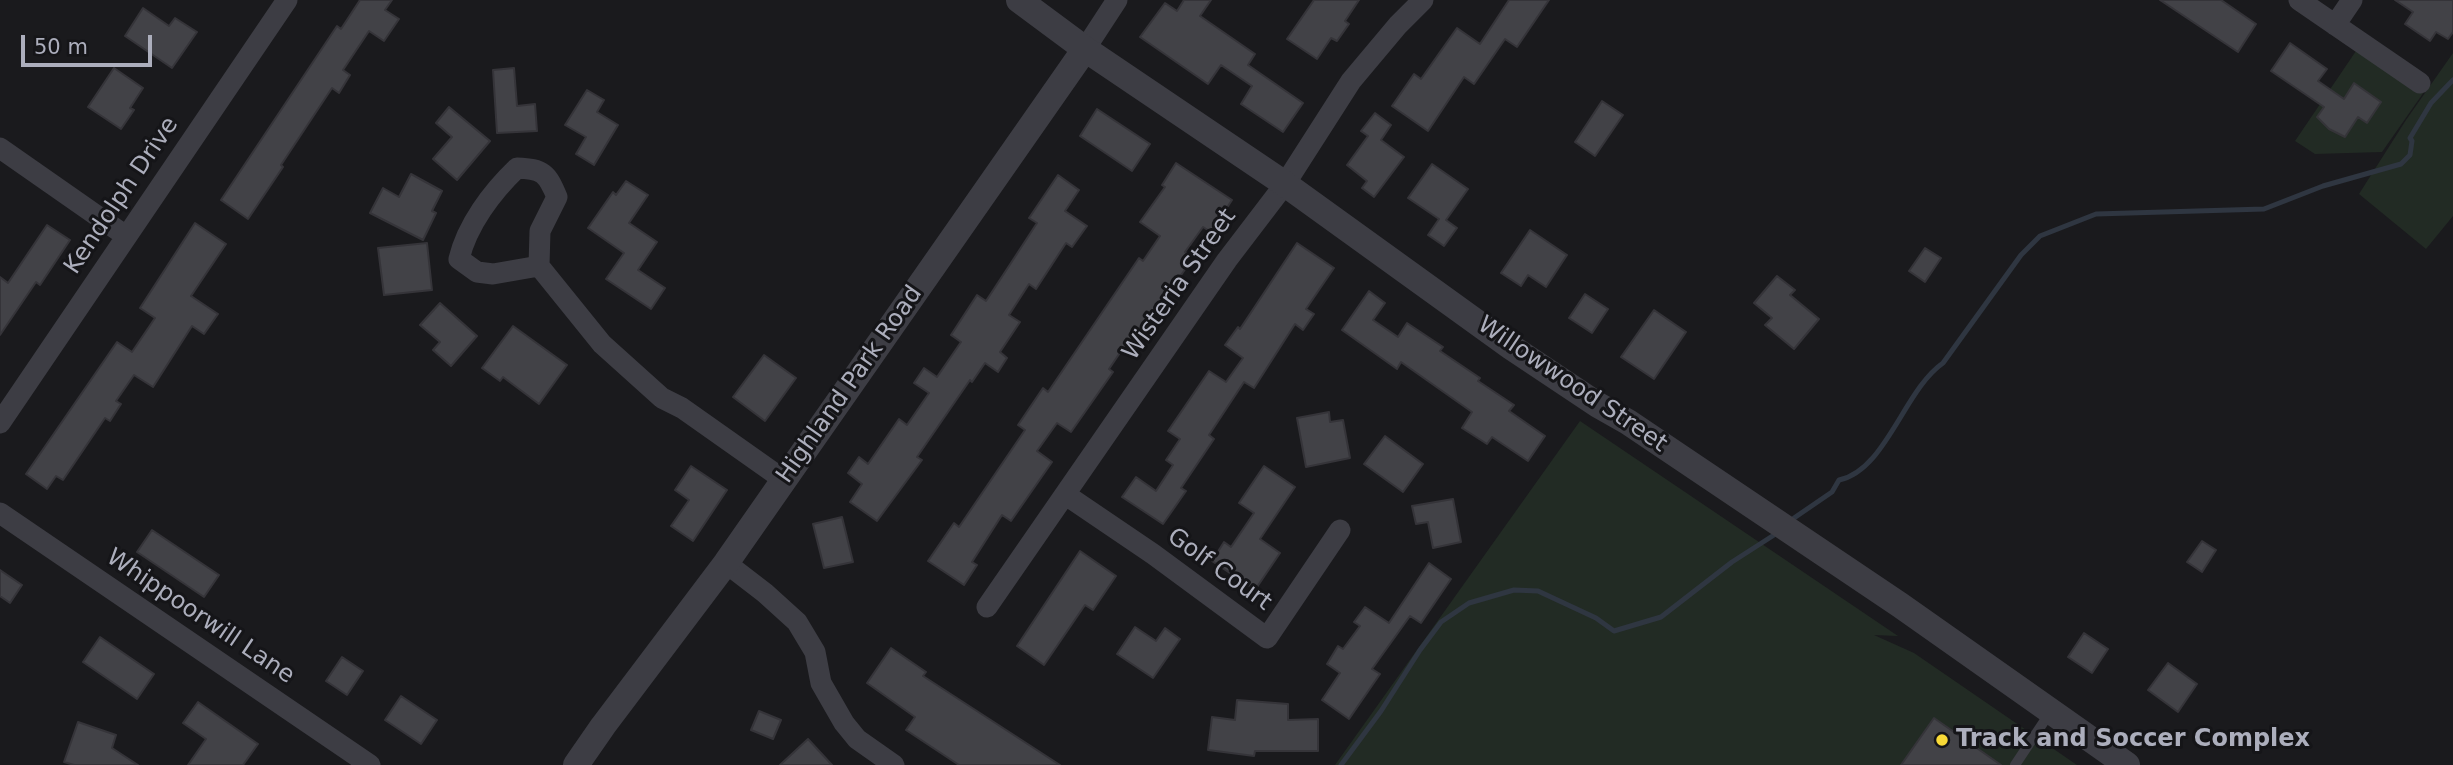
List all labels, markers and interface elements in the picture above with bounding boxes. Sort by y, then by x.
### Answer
scale bar [24,21,156,65]
text: 50 m [34,35,88,59]
street label: Kendolph Drive [59,112,185,280]
street label: Wisteria Street [1117,204,1243,366]
street label: Highland Park Road [771,281,929,489]
street label: Willowwood Street [1472,311,1672,459]
street label: Golf Court [1161,523,1277,617]
street label: Whippoorwill Lane [100,543,300,691]
place label: Track and Soccer Complex [1956,726,2310,754]
marker: Track and Soccer Complex [1934,732,1950,748]

